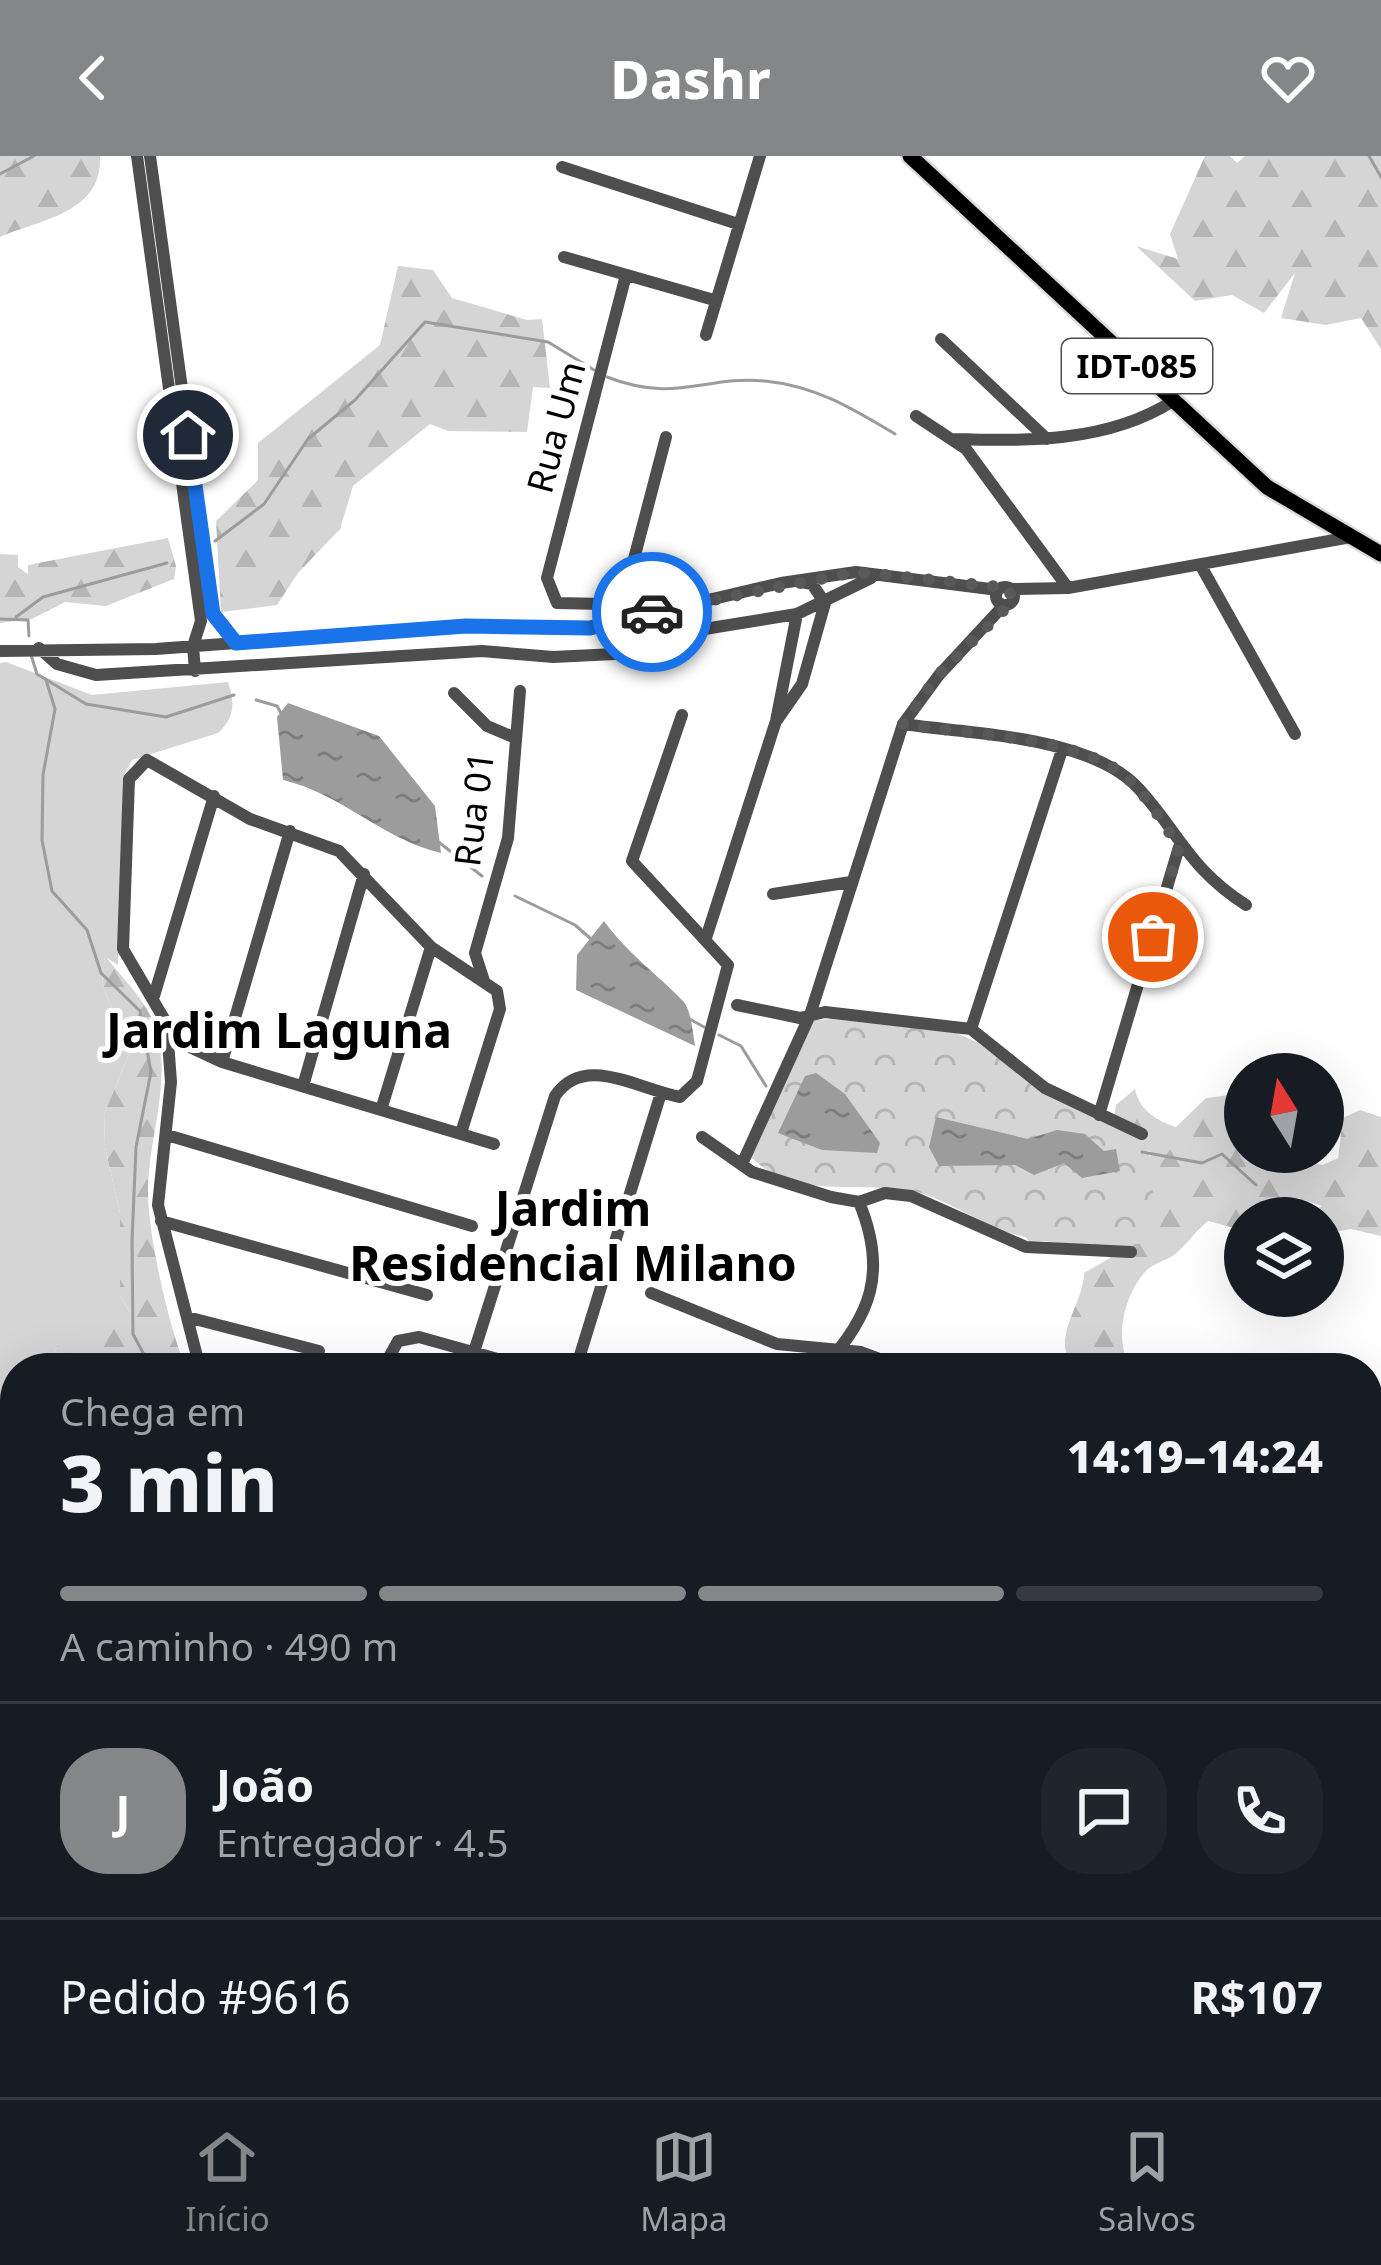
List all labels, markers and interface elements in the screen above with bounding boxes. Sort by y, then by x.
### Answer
text: Dashr [610,41,771,115]
icon: back [60,45,126,111]
icon: heart [1255,45,1321,111]
road number: IDT-085 [1062,339,1212,393]
street label: Rua Um [514,356,597,498]
pin [137,384,239,486]
icon: home [155,402,221,468]
courier [592,552,712,672]
icon: car [619,579,685,645]
street label: Rua 01 [442,749,505,869]
pin [1102,886,1204,988]
icon: bag [1120,904,1186,970]
district label: Jardim Laguna [102,997,452,1062]
north arrow [1224,1053,1344,1173]
map controls [1224,1053,1344,1317]
district label: Jardim Residencial Milano [349,1175,797,1295]
button: layers [1224,1197,1344,1317]
text: Chega em [60,1384,245,1437]
text: 14:19–14:24 [1067,1425,1323,1486]
text: 3 min [60,1429,278,1535]
text: A caminho · 490 m [60,1619,398,1672]
button: chat [1041,1748,1167,1874]
button: phone [1197,1748,1323,1874]
text: João [216,1754,314,1815]
text: J [116,1780,130,1841]
text: Entregador · 4.5 [216,1815,509,1868]
text: Pedido #9616 [60,1966,351,2027]
text: R$107 [1191,1966,1323,2027]
tab: Início [185,2124,270,2241]
tab: Mapa [640,2124,727,2241]
tab: Salvos [1098,2124,1196,2241]

